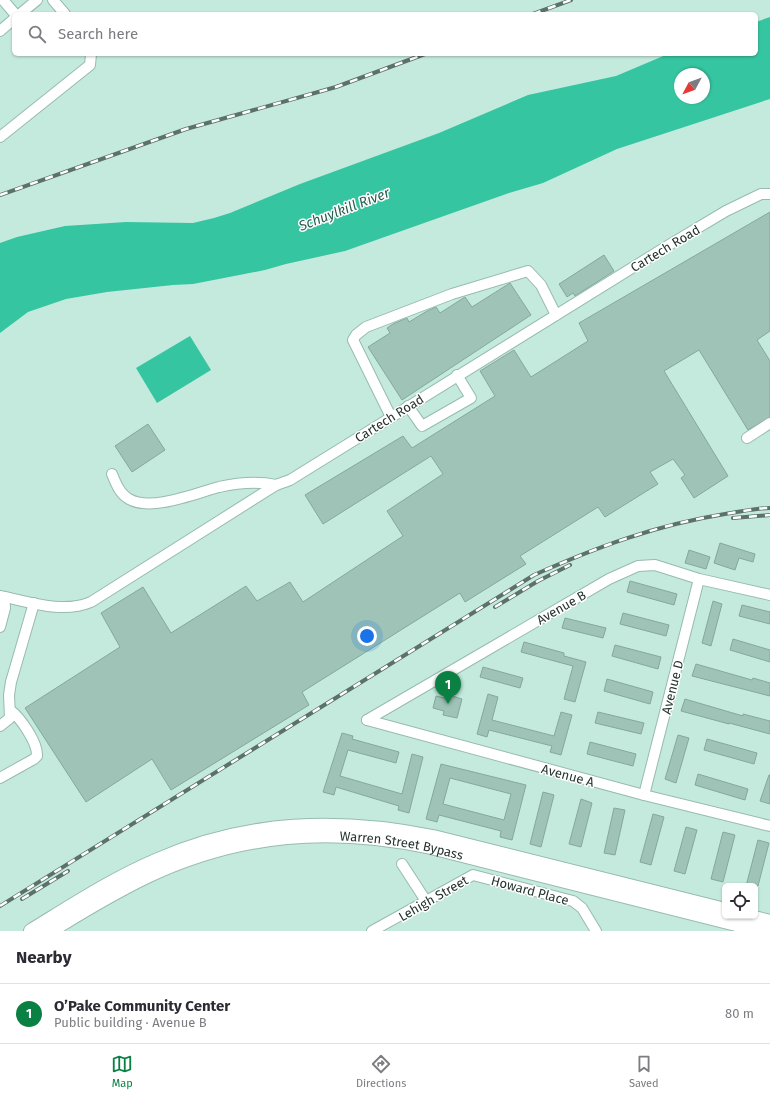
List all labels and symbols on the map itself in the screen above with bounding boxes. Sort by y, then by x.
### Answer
north arrow [674,68,710,104]
water label: Schuylkill River [295,184,393,235]
street label: Cartech Road [628,222,703,275]
street label: Cartech Road [352,391,426,445]
street label: Avenue B [534,587,589,628]
your location [357,626,377,646]
street label: Avenue D [659,659,686,716]
pin: 1 [435,671,461,704]
street label: Avenue A [540,761,596,790]
street label: Warren Street Bypass [339,829,465,863]
street label: Lehigh Street [396,872,471,924]
street label: Howard Place [489,873,570,908]

